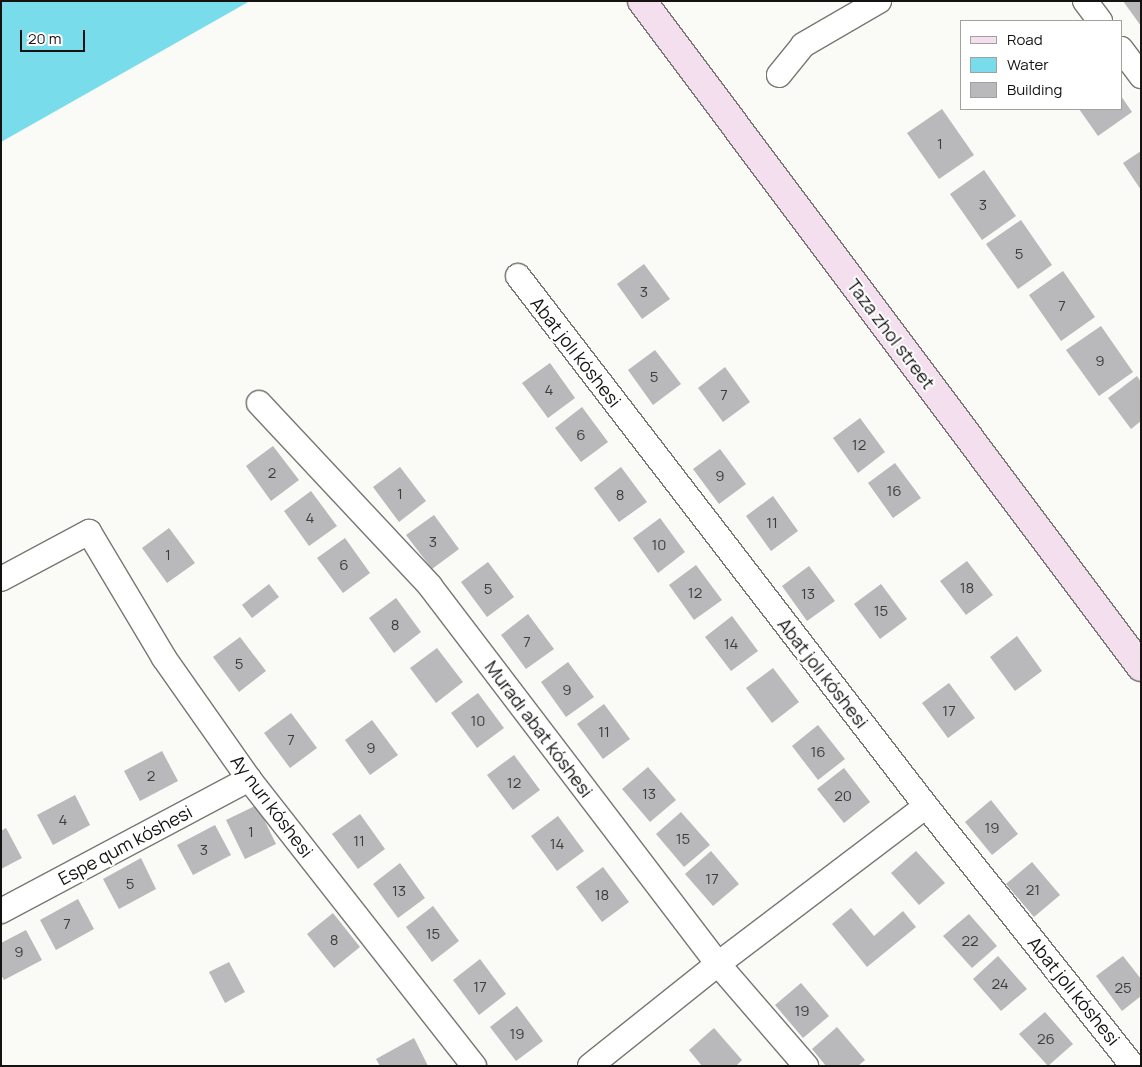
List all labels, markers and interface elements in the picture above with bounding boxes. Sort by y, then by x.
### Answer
scale bar [22,20,88,52]
legend [960,20,1122,110]
text: 20 m [28,28,61,49]
text: Road [1007,29,1043,50]
text: Water [1007,54,1049,75]
text: Building [1007,79,1062,100]
house number: 1 [937,135,943,153]
house number: 3 [979,196,987,214]
house number: 5 [1015,245,1023,263]
street label: Taza zhol street [843,275,939,393]
house number: 3 [640,283,648,301]
street label: Abat jolı kóshesi [526,293,626,411]
house number: 7 [1058,297,1066,315]
house number: 9 [1095,352,1105,370]
house number: 5 [650,368,658,386]
house number: 4 [545,381,553,399]
house number: 7 [720,386,728,404]
house number: 6 [576,426,586,444]
house number: 12 [852,436,866,454]
house number: 2 [268,464,276,482]
house number: 9 [715,467,725,485]
house number: 16 [886,482,902,500]
house number: 1 [397,485,403,503]
house number: 8 [616,486,624,504]
house number: 4 [306,509,314,527]
house number: 11 [766,514,778,532]
house number: 3 [429,533,437,551]
house number: 10 [652,536,666,554]
house number: 1 [165,546,171,564]
house number: 6 [339,556,349,574]
house number: 18 [960,579,974,597]
house number: 5 [484,580,492,598]
house number: 12 [688,584,702,602]
house number: 13 [801,585,815,603]
house number: 15 [874,602,888,620]
street label: Abat jolı kóshesi [773,614,873,732]
house number: 8 [391,616,399,634]
house number: 7 [523,633,531,651]
house number: 14 [724,635,738,653]
house number: 5 [235,655,243,673]
street label: Muradı abat kóshesi [481,656,597,802]
house number: 9 [562,681,572,699]
house number: 17 [942,702,956,720]
house number: 10 [471,712,485,730]
house number: 11 [598,723,610,741]
house number: 7 [287,731,295,749]
house number: 9 [366,739,376,757]
house number: 16 [810,743,826,761]
street label: Ay nurı kóshesi [226,750,318,862]
house number: 2 [147,767,155,785]
house number: 12 [507,774,521,792]
house number: 13 [642,785,656,803]
house number: 20 [834,787,852,805]
street label: Espe qum kóshesi [54,801,196,889]
house number: 4 [59,811,67,829]
house number: 19 [984,819,1000,837]
house number: 1 [248,823,254,841]
house number: 15 [676,830,690,848]
house number: 11 [353,832,365,850]
house number: 14 [550,835,564,853]
house number: 3 [200,841,208,859]
house number: 17 [705,870,719,888]
house number: 5 [126,875,134,893]
house number: 21 [1026,881,1040,899]
house number: 13 [392,882,406,900]
house number: 18 [595,886,609,904]
house number: 7 [63,915,71,933]
house number: 15 [426,925,440,943]
house number: 8 [330,931,338,949]
house number: 22 [961,932,979,950]
street label: Abat jolı kóshesi [1024,932,1124,1050]
house number: 9 [14,943,24,961]
house number: 24 [991,975,1009,993]
house number: 17 [473,978,487,996]
house number: 25 [1114,979,1132,997]
house number: 19 [794,1002,810,1020]
house number: 19 [509,1025,525,1043]
house number: 26 [1037,1030,1055,1048]

